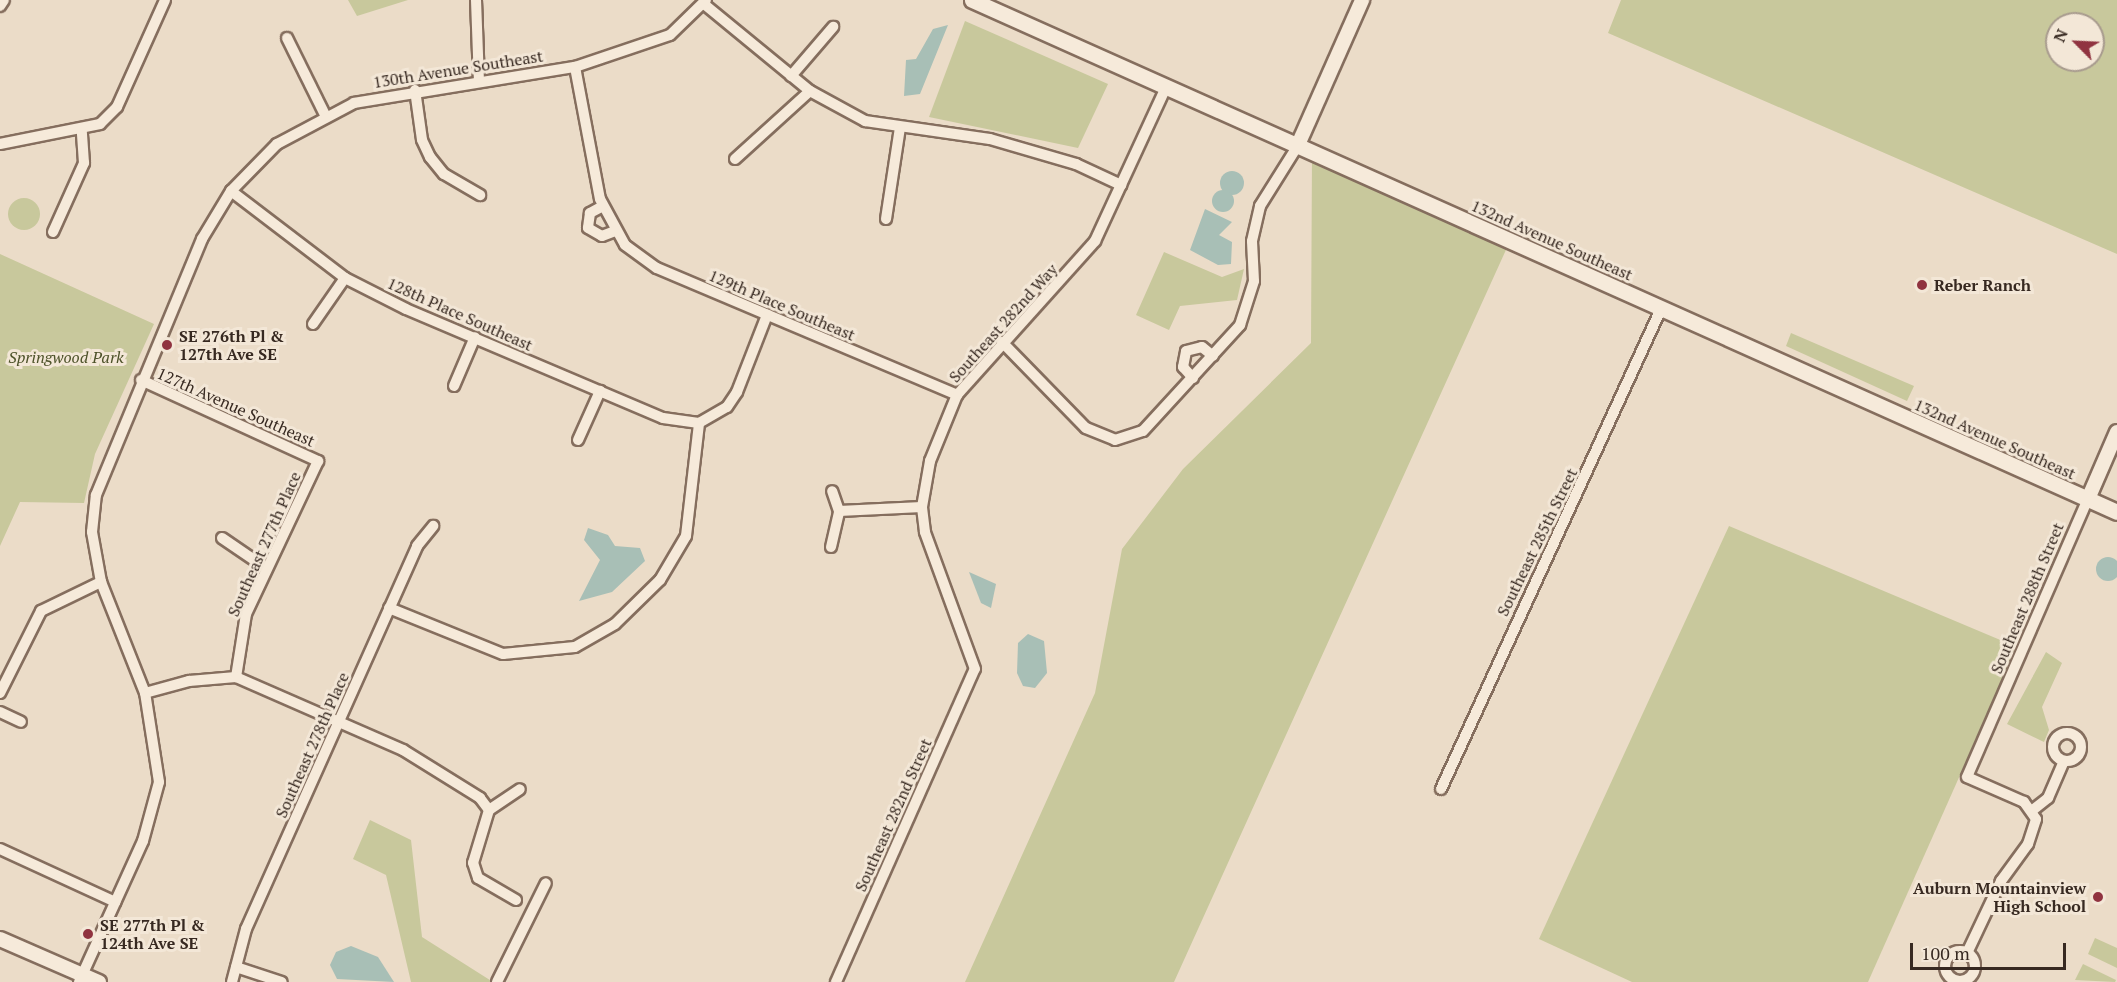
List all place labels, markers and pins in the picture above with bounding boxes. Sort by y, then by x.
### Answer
place label: Reber Ranch [1934,275,2031,295]
marker: Reber Ranch [1915,278,1929,292]
place label: SE 276th Pl & 127th Ave SE [179,326,284,364]
marker: SE 276th Pl & 127th Ave SE [160,338,174,352]
place label: Auburn Mountainview High School [1913,878,2086,916]
marker: Auburn Mountainview High School [2091,890,2105,904]
place label: SE 277th Pl & 124th Ave SE [100,915,205,953]
marker: SE 277th Pl & 124th Ave SE [81,927,95,941]

